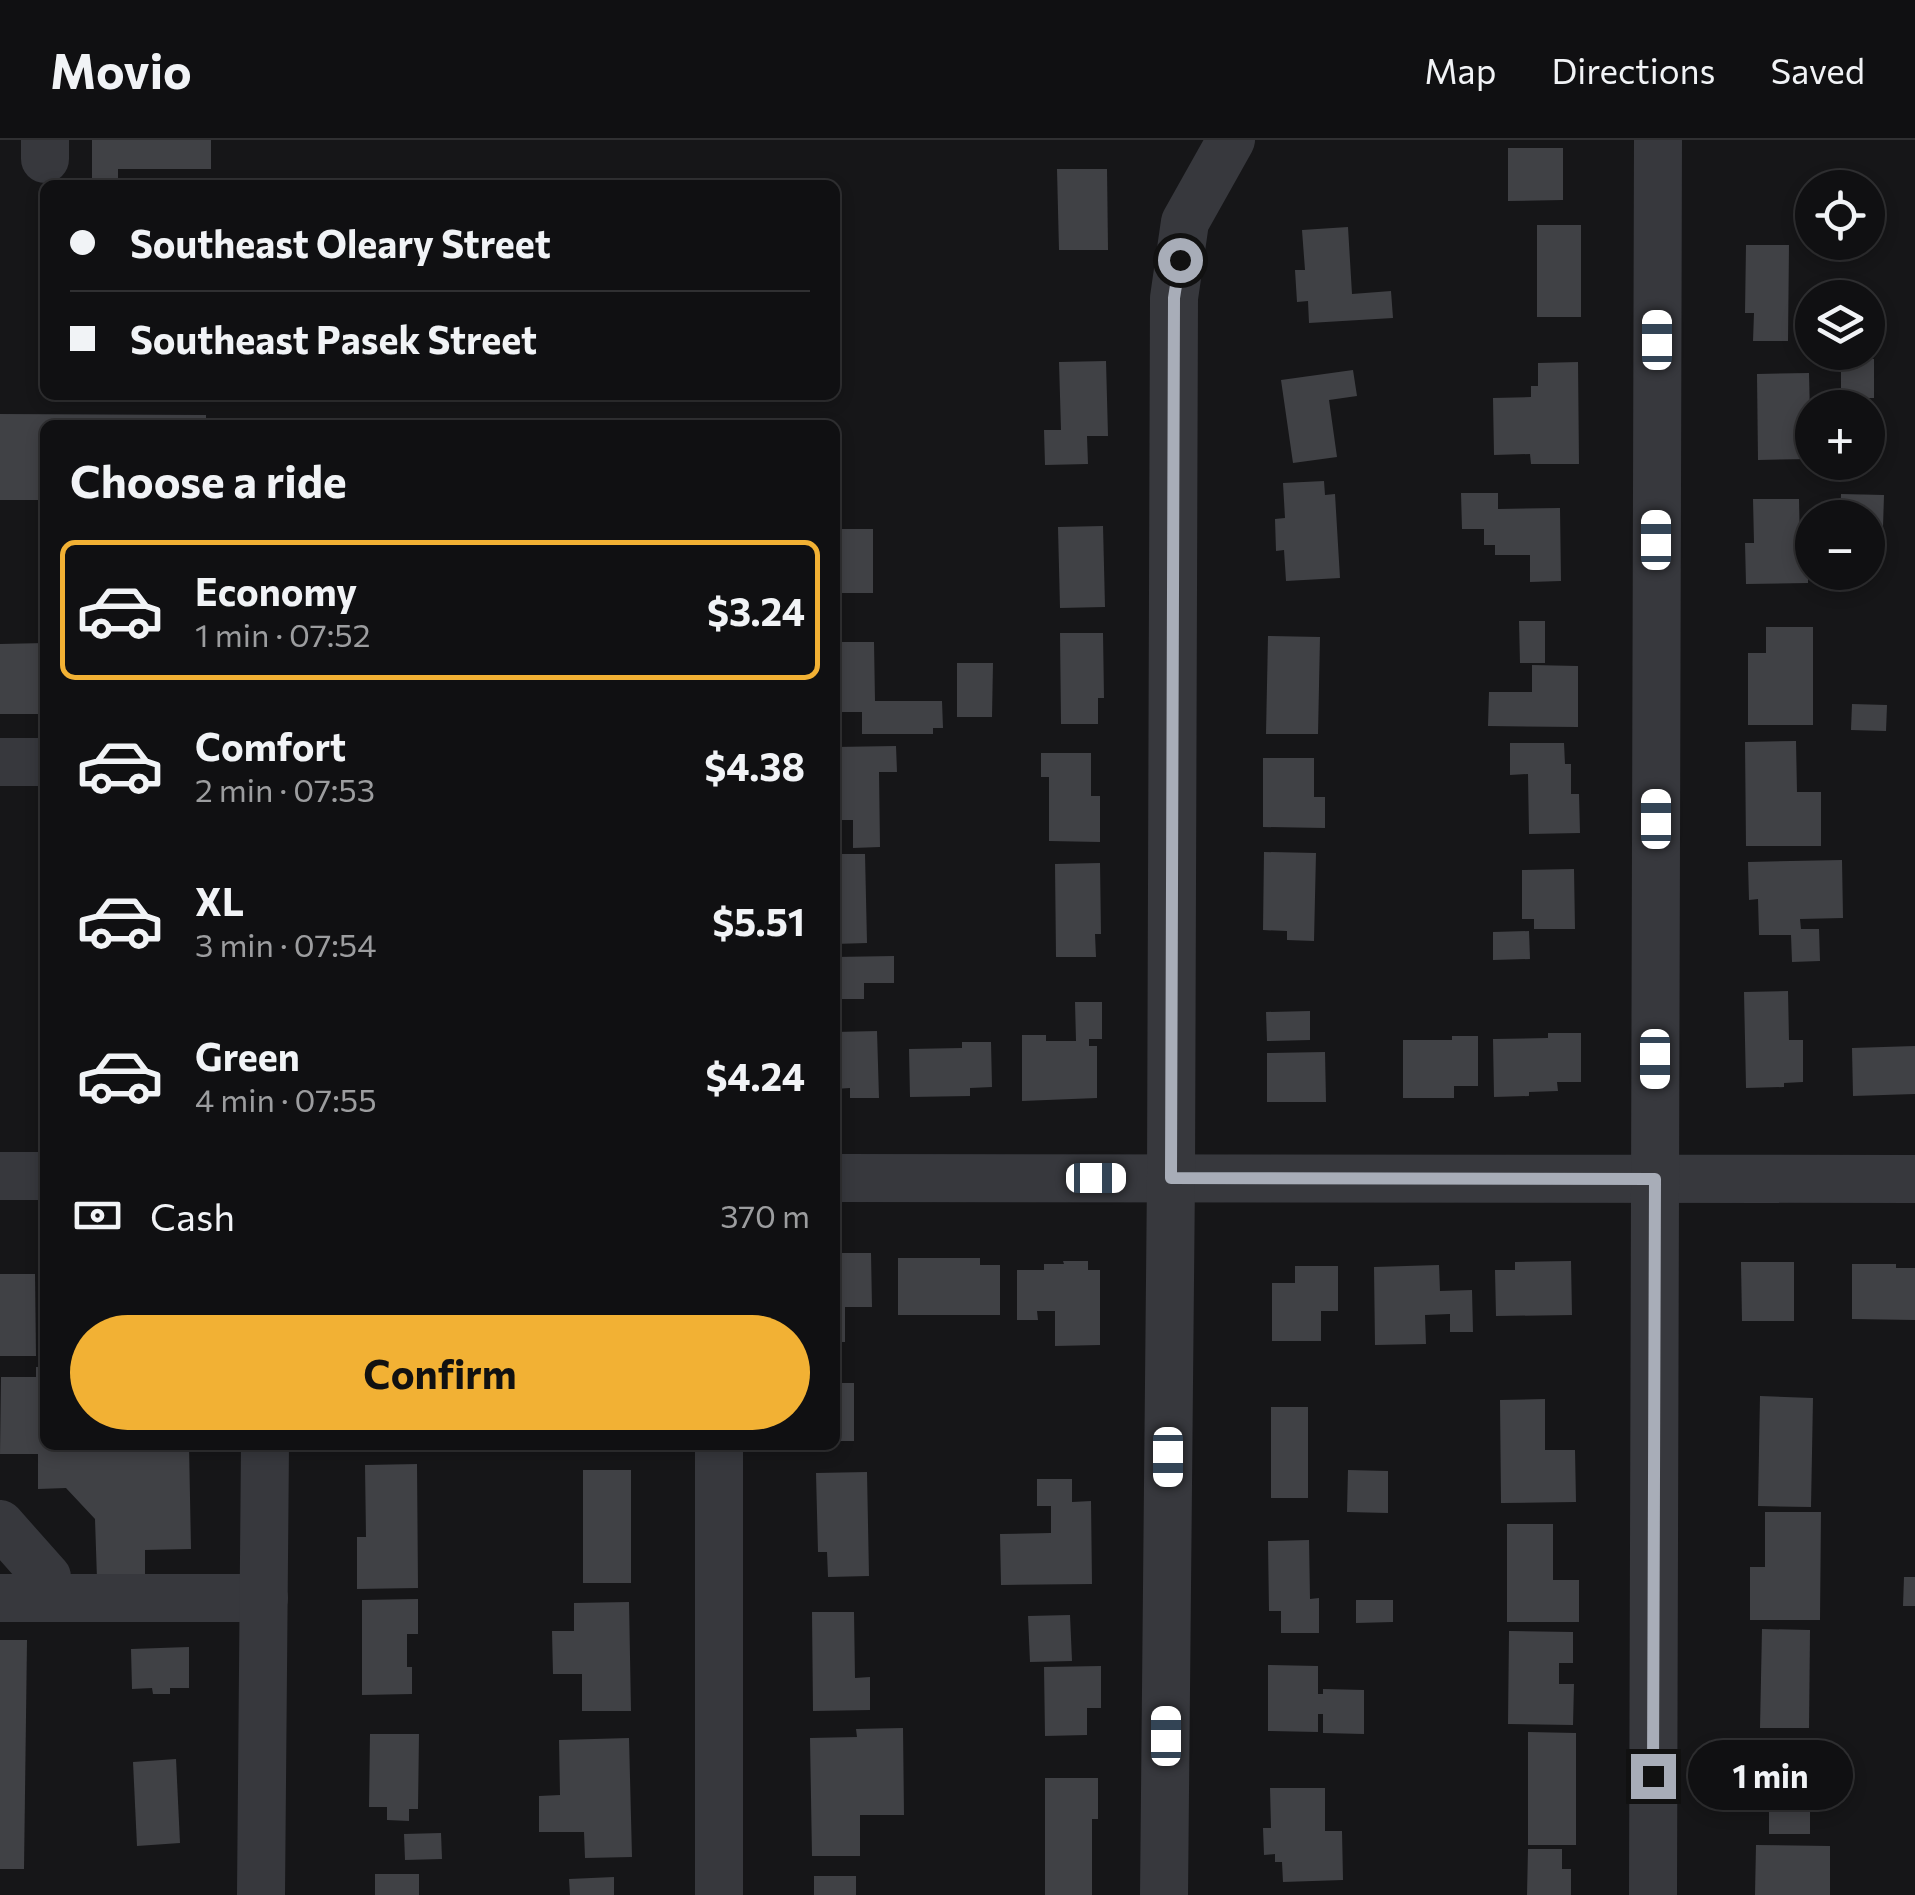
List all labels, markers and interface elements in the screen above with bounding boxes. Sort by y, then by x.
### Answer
text: Movio [50,40,192,99]
text: Map [1424,48,1496,91]
text: Directions [1551,48,1716,91]
text: Saved [1771,48,1865,91]
map controls [1795,170,1885,590]
button: locate [1795,170,1885,260]
text: Southeast Oleary Street [130,219,551,266]
route start [1158,238,1203,283]
button: layers [1795,280,1885,370]
car [1642,310,1672,370]
text: Southeast Pasek Street [130,315,537,362]
button: + [1795,390,1885,480]
text: Choose a ride [70,452,347,507]
button: − [1795,500,1885,590]
car [1641,510,1671,570]
icon: car [75,565,165,655]
text: Economy [195,567,357,614]
text: $3.24 [707,587,805,634]
text: 1 min · 07:52 [195,614,370,654]
icon: car [75,720,165,810]
text: Comfort [195,722,346,769]
text: $4.38 [704,742,805,789]
text: 2 min · 07:53 [195,769,375,809]
car [1641,789,1671,849]
icon: car [75,875,165,965]
text: XL [195,877,244,924]
text: $5.51 [712,897,805,944]
text: 3 min · 07:54 [195,924,376,964]
car [1640,1029,1670,1089]
icon: car [75,1030,165,1120]
text: Green [195,1032,300,1079]
text: $4.24 [706,1052,805,1099]
text: 4 min · 07:55 [195,1079,377,1119]
car [1066,1163,1126,1193]
icon: cash [70,1188,125,1243]
text: Cash [150,1192,235,1239]
text: 370 m [720,1195,810,1235]
button: Confirm [70,1315,810,1430]
car [1153,1427,1183,1487]
car [1151,1706,1181,1766]
callout: 1 min [1688,1741,1853,1811]
route end [1631,1754,1676,1799]
text: 1 min [1733,1755,1808,1795]

